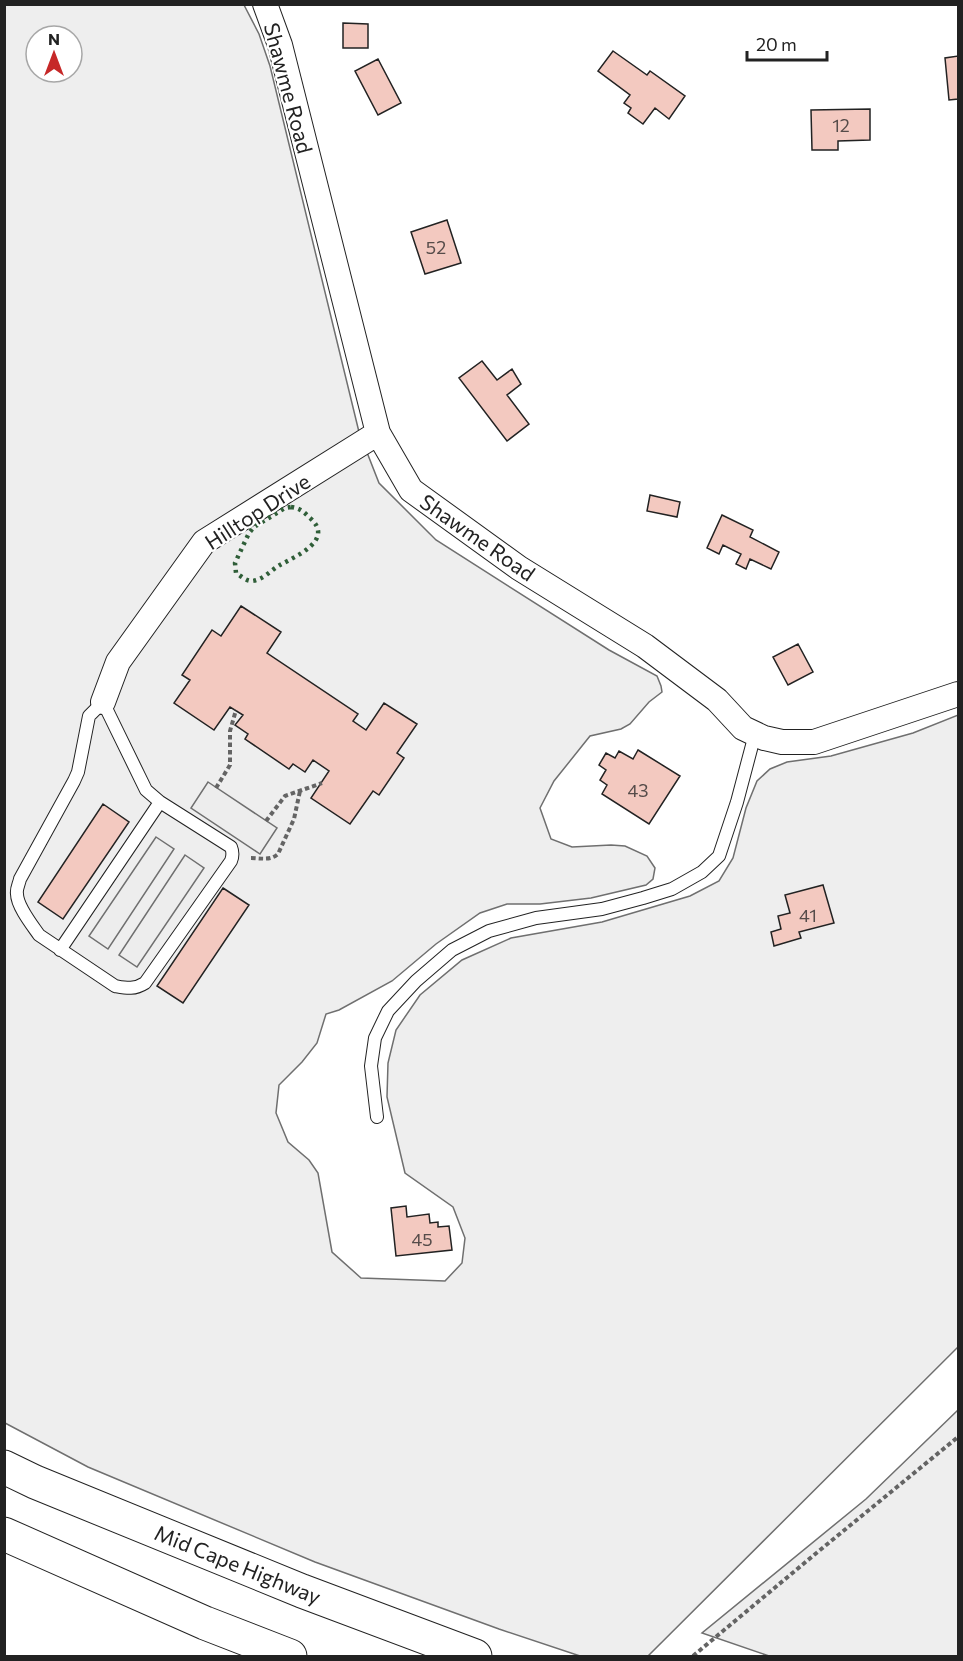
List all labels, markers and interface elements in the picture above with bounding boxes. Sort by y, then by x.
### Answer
street label: Shawme Road [260,20,318,156]
north arrow [24,24,84,84]
scale bar [747,24,826,62]
text: N [48,29,60,48]
text: 20 m [756,33,797,55]
house number: 12 [832,114,850,136]
house number: 52 [426,236,446,258]
street label: Hilltop Drive [200,468,314,554]
street label: Shawme Road [416,488,540,586]
house number: 43 [627,779,649,801]
house number: 41 [799,904,817,926]
house number: 45 [411,1228,433,1250]
street label: Mid Cape Highway [151,1519,325,1609]

